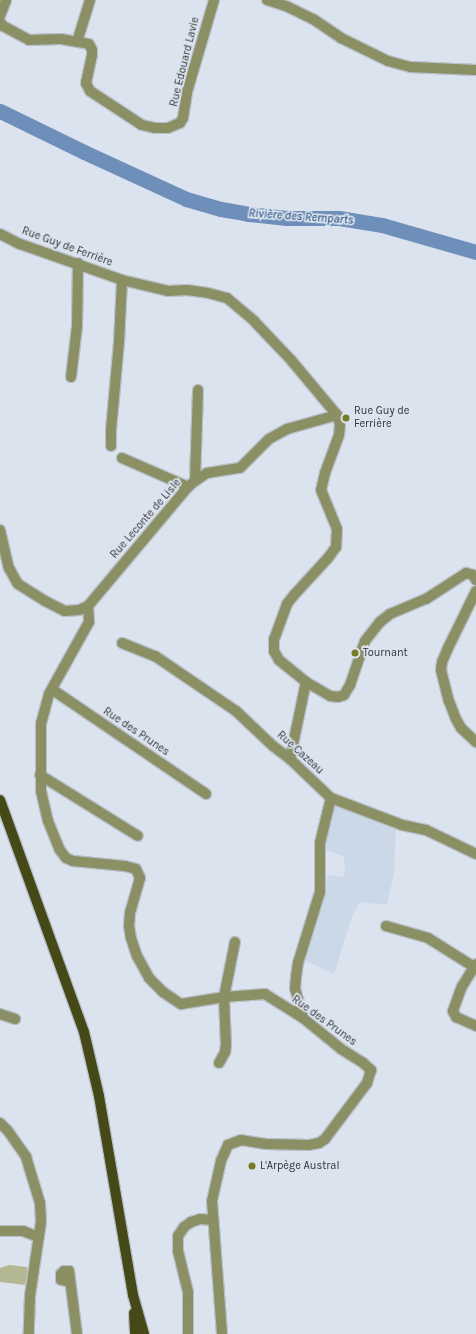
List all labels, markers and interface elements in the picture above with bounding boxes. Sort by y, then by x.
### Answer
street label: Rue Edouard Lavie [167,16,203,108]
water label: Rivière des Remparts [248,206,354,228]
street label: Rue Guy de Ferrière [20,224,114,270]
place label: Rue Guy de Ferrière [354,405,409,431]
marker: Rue Guy de Ferrière [341,413,351,423]
street label: Rue Leconte de Lisle [108,477,184,561]
place label: Tournant [363,646,408,660]
marker: Tournant [350,648,360,658]
street label: Rue des Prunes [100,705,172,759]
street label: Rue Cazeau [274,729,326,777]
street label: Rue des Prunes [289,993,359,1049]
place label: L'Arpège Austral [260,1159,339,1173]
marker: L'Arpège Austral [247,1161,257,1171]

